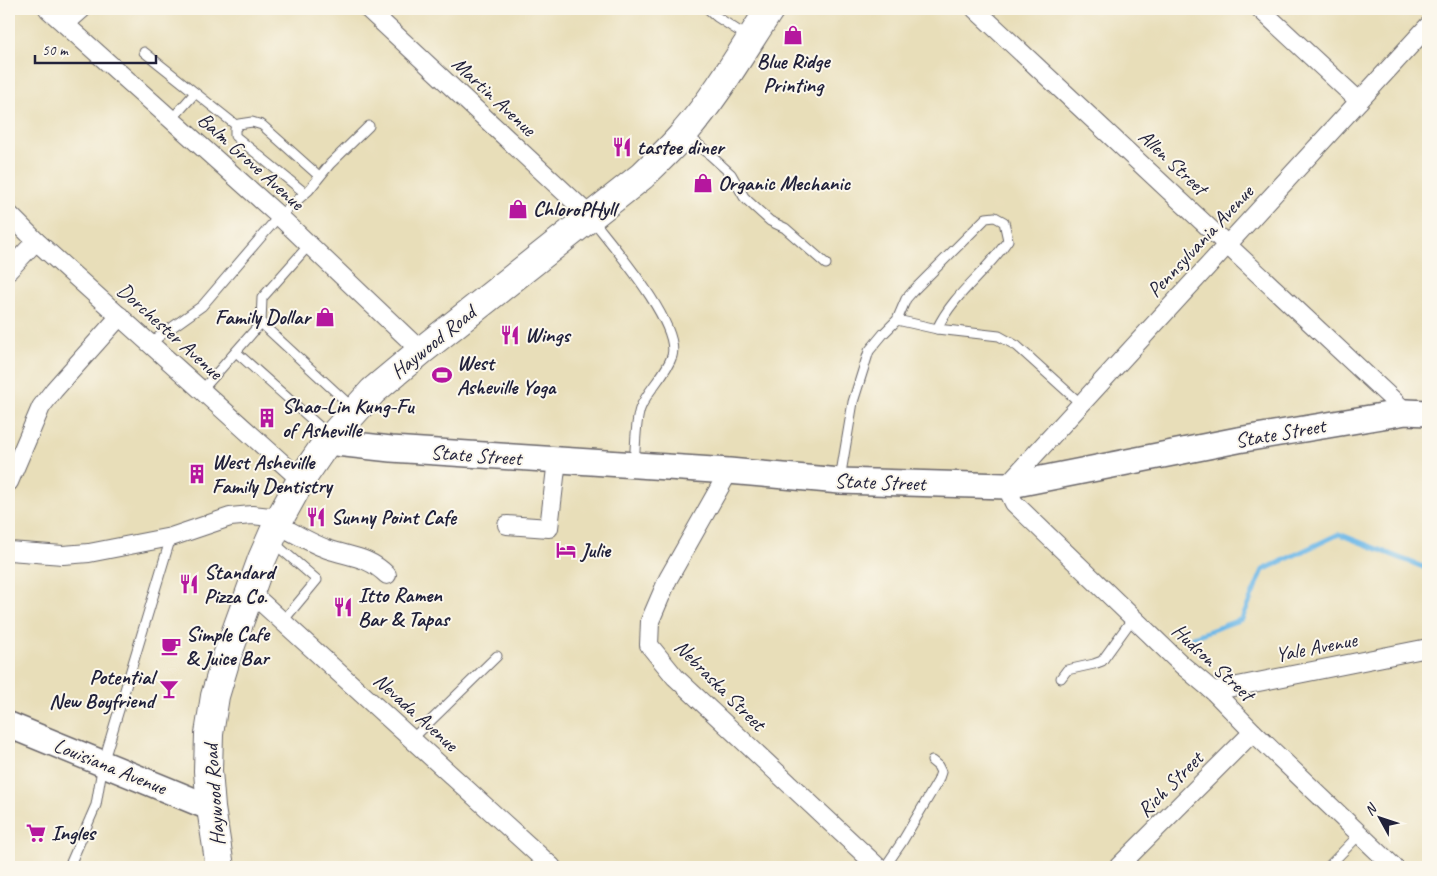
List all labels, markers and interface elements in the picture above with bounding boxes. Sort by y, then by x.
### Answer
shop icon: Blue Ridge Printing [782,24,804,46]
scale bar [35,32,156,64]
text: 50 m [42,41,69,60]
place label: Blue Ridge Printing [757,48,831,98]
street label: Martin Avenue [447,51,542,142]
street label: Balm Grove Avenue [192,106,310,216]
street label: Allen Street [1133,124,1215,202]
place label: tastee diner [637,134,726,160]
restaurant icon: tastee diner [611,136,633,158]
place label: Organic Mechanic [718,170,851,196]
shop icon: Organic Mechanic [692,172,714,194]
street label: Pennsylvania Avenue [1141,178,1260,303]
place label: ChloroPHyll [533,196,620,222]
shop icon: ChloroPHyll [507,198,529,220]
street label: Dorchester Avenue [112,277,229,386]
street label: Haywood Road [385,297,484,384]
place label: Family Dollar [215,304,312,330]
shop icon: Family Dollar [314,306,336,328]
place label: Wings [525,322,572,348]
restaurant icon: Wings [499,324,521,346]
place label: West Asheville Yoga [457,350,557,400]
sports icon: West Asheville Yoga [431,364,453,386]
place label: Shao-Lin Kung-Fu of Asheville [282,393,416,443]
building icon: Shao-Lin Kung-Fu of Asheville [256,407,278,429]
street label: State Street [1233,412,1329,454]
street label: State Street [430,439,524,471]
place label: West Asheville Family Dentistry [212,449,334,499]
building icon: West Asheville Family Dentistry [186,463,208,485]
street label: State Street [834,467,928,497]
place label: Sunny Point Cafe [331,504,458,530]
restaurant icon: Sunny Point Cafe [305,506,327,528]
place label: Julie [579,537,612,563]
hotel icon: Julie [555,539,577,561]
place label: Standard Pizza Co. [204,559,277,609]
restaurant icon: Standard Pizza Co. [178,573,200,595]
place label: Itto Ramen Bar & Tapas [358,582,452,632]
restaurant icon: Itto Ramen Bar & Tapas [332,596,354,618]
street label: Hudson Street [1167,617,1262,709]
place label: Simple Cafe & Juice Bar [186,621,271,671]
street label: Yale Avenue [1273,626,1360,668]
street label: Nebraska Street [669,634,773,738]
cafe icon: Simple Cafe & Juice Bar [160,635,182,657]
place label: Potential New Boyfriend [49,664,158,715]
street label: Nevada Avenue [368,667,465,758]
bar icon: Potential New Boyfriend [158,678,180,700]
street label: Louisiana Avenue [50,732,171,801]
street label: Haywood Road [197,740,231,847]
street label: Rich Street [1132,744,1210,822]
north arrow [1354,794,1404,844]
text: N [1361,799,1381,819]
place label: Ingles [51,820,97,846]
supermarket icon: Ingles [25,822,47,844]

